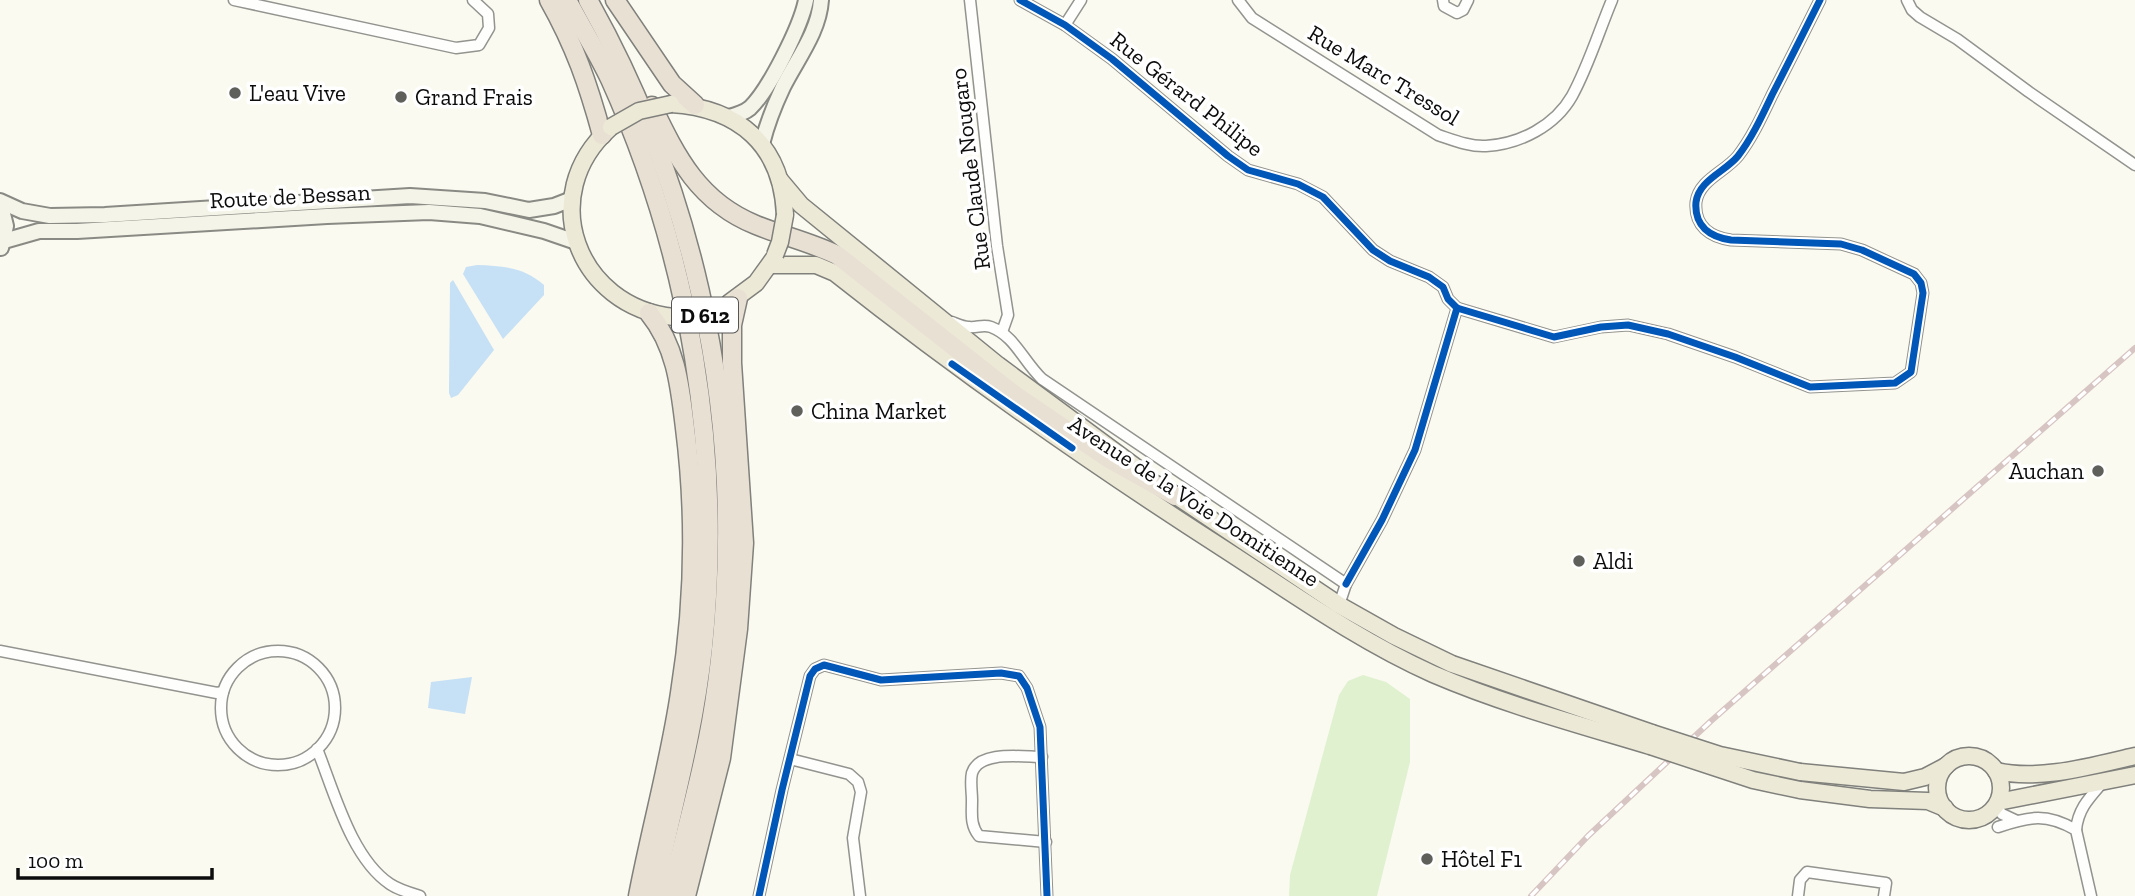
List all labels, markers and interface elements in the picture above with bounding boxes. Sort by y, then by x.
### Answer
street label: Rue Marc Tressol [1303,19,1465,131]
street label: Rue Gérard Philipe [1105,26,1269,162]
street label: Rue Claude Nougaro [944,66,996,272]
place label: L'eau Vive [249,79,346,107]
place label: Grand Frais [415,83,533,111]
marker: L'eau Vive [227,85,243,101]
marker: Grand Frais [393,89,409,105]
street label: Route de Bessan [209,178,371,214]
road number: D 612 [672,298,738,332]
place label: China Market [811,397,947,425]
marker: China Market [789,403,805,419]
street label: Avenue de la Voie Domitienne [1063,409,1325,593]
place label: Auchan [2009,457,2084,485]
marker: Auchan [2090,463,2106,479]
place label: Aldi [1593,547,1633,575]
marker: Aldi [1571,553,1587,569]
scale bar [18,836,212,880]
place label: Hôtel F1 [1441,845,1522,873]
text: 100 m [28,848,83,873]
marker: Hôtel F1 [1419,851,1435,867]

